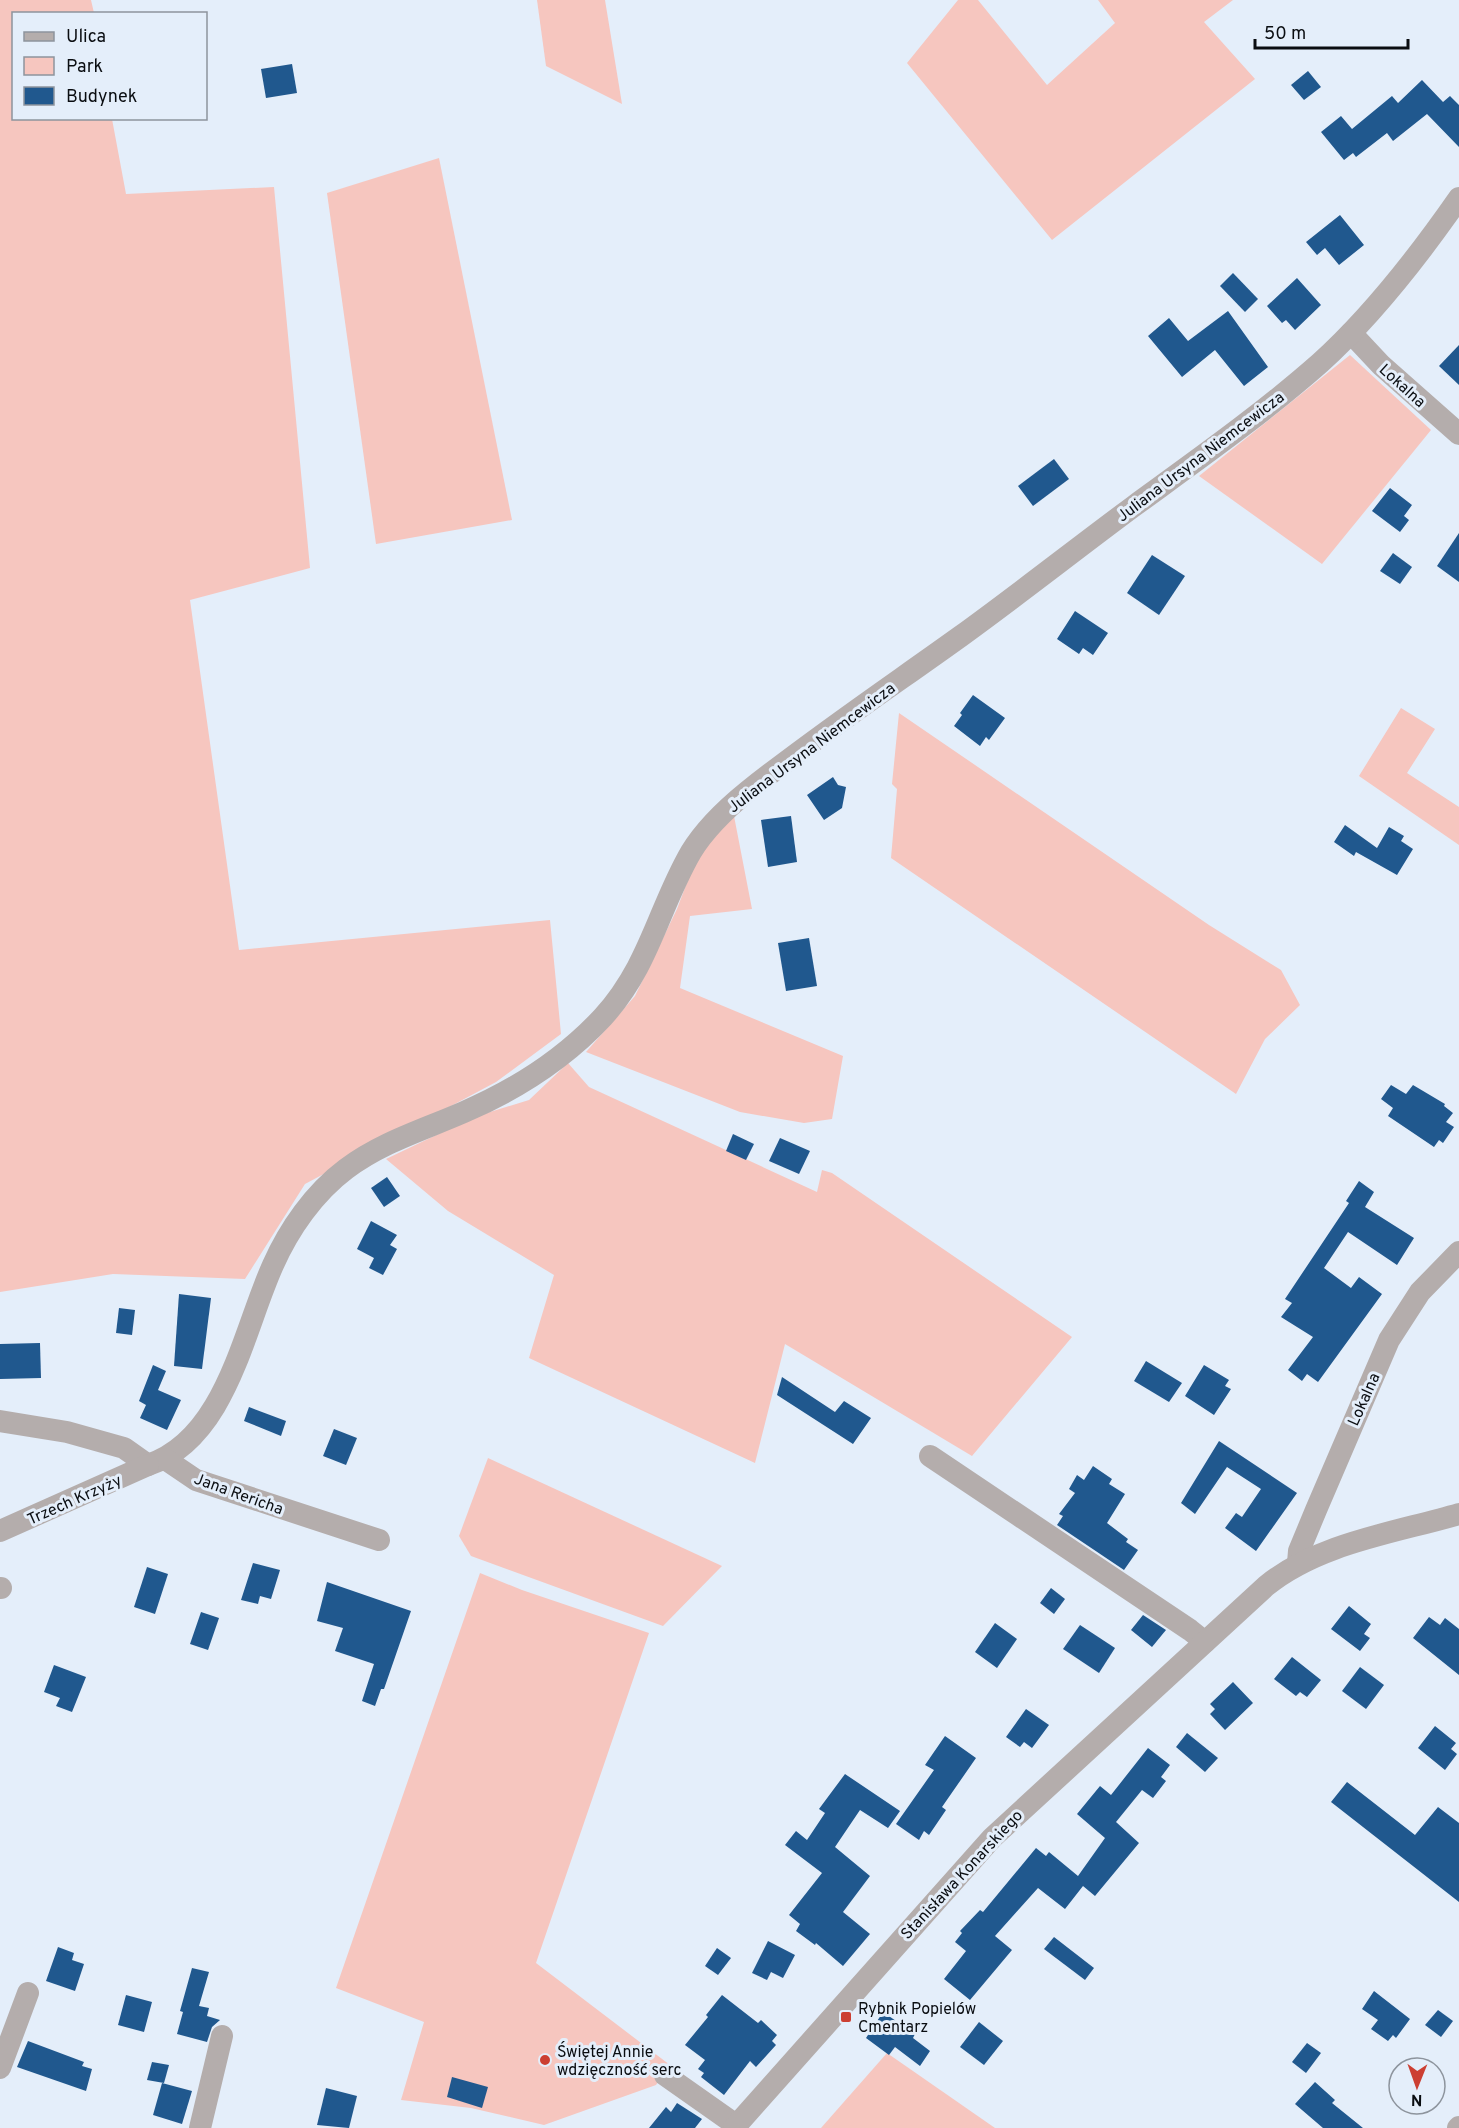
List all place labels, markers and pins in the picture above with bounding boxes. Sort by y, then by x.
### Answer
place label: Rybnik Popielów Cmentarz [858,2000,976,2038]
marker: Rybnik Popielów Cmentarz [839,2010,853,2024]
place label: Świętej Annie wdzięczność serc [557,2041,681,2081]
marker: Świętej Annie wdzięczność serc [538,2053,552,2067]

